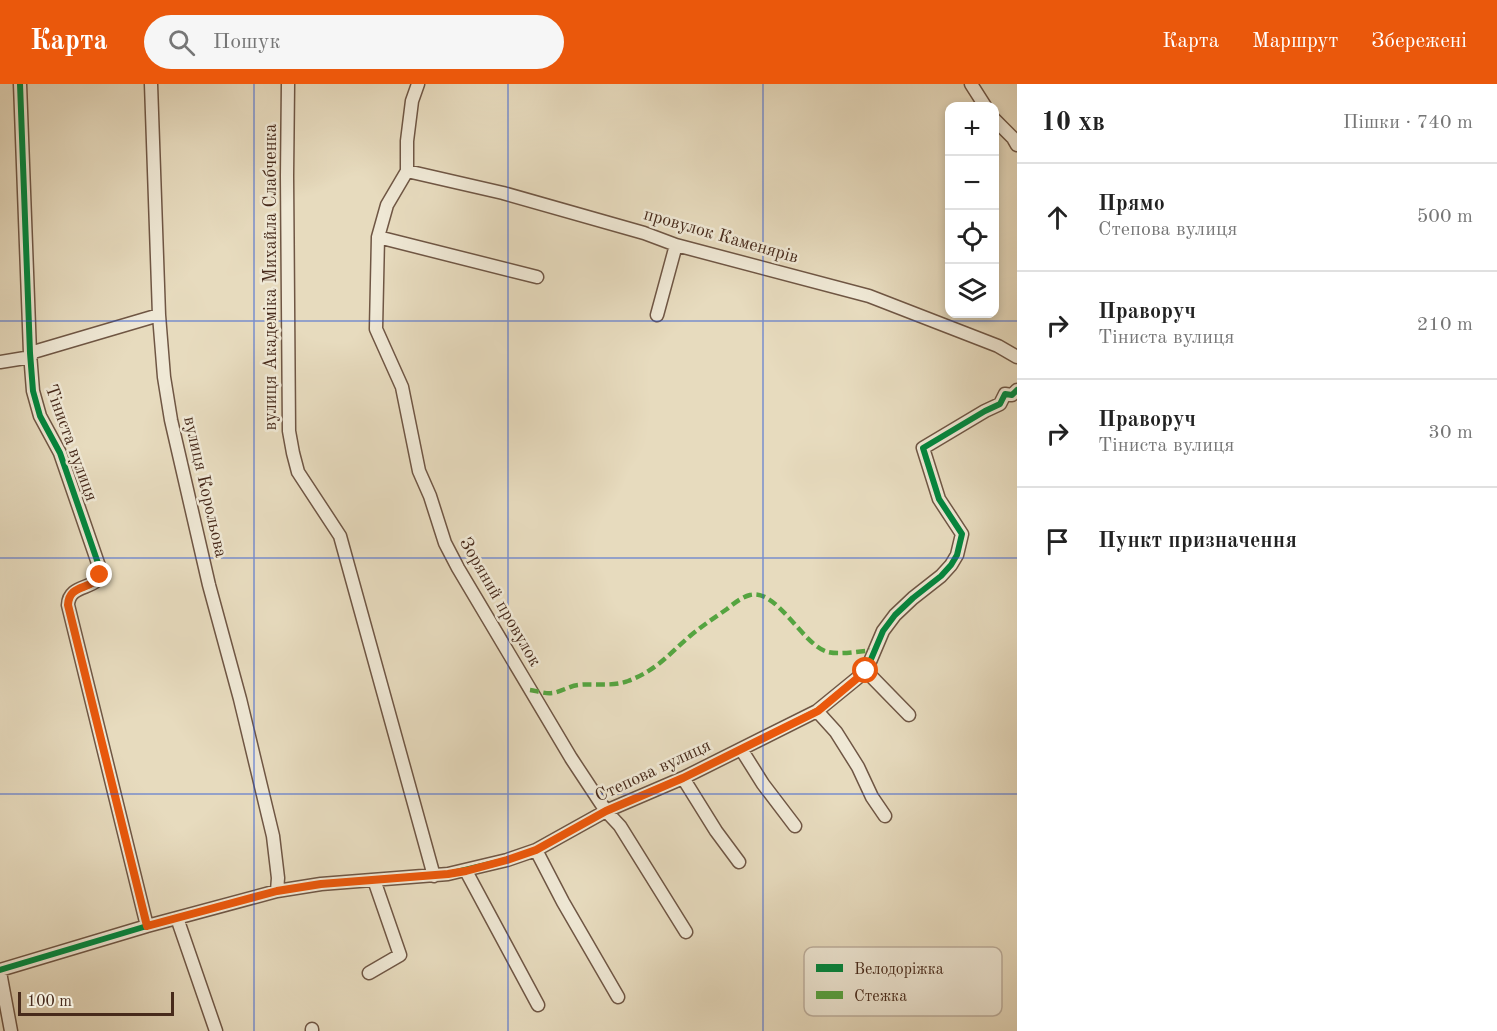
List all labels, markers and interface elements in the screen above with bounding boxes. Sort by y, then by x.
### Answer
search box [144,15,564,69]
icon: search [165,26,198,59]
text: Карта [30,28,108,56]
text: Пошук [213,31,281,53]
text: Карта [1162,31,1219,52]
text: Маршрут [1252,31,1338,52]
text: Збережені [1371,31,1467,52]
map controls [945,102,999,318]
button: + [945,102,999,156]
text: 10 хв [1041,110,1105,136]
text: Пішки · 740 m [1343,113,1473,133]
street label: вулиця Академіка Михайла Слабченка [262,123,280,430]
button: − [945,156,999,210]
text: Прямо [1098,193,1165,215]
icon: ahead [1041,201,1074,234]
street label: провулок Каменярів [642,205,800,267]
text: 500 m [1417,207,1473,227]
button: locate [945,210,999,264]
text: Степова вулиця [1098,220,1237,240]
button: layers [945,264,999,318]
text: Праворуч [1098,301,1196,323]
icon: right [1041,309,1074,342]
text: 210 m [1417,315,1473,335]
text: Тіниста вулиця [1098,328,1234,348]
street label: Тіниста вулиця [42,382,100,504]
text: Праворуч [1098,409,1196,431]
street label: вулиця Корольова [180,415,230,559]
icon: right [1041,417,1074,450]
text: 30 m [1428,423,1473,443]
text: Тіниста вулиця [1098,436,1234,456]
icon: arrive [1041,525,1074,558]
text: Пункт призначення [1098,530,1297,552]
street label: Зоряний провулок [456,535,544,669]
route end [86,561,112,587]
route start [852,657,878,683]
street label: Степова вулиця [592,736,714,806]
legend [804,947,1002,1016]
text: Велодоріжка [854,962,944,978]
scale bar [18,989,174,1016]
text: Стежка [854,989,907,1005]
text: 100 m [27,994,72,1010]

